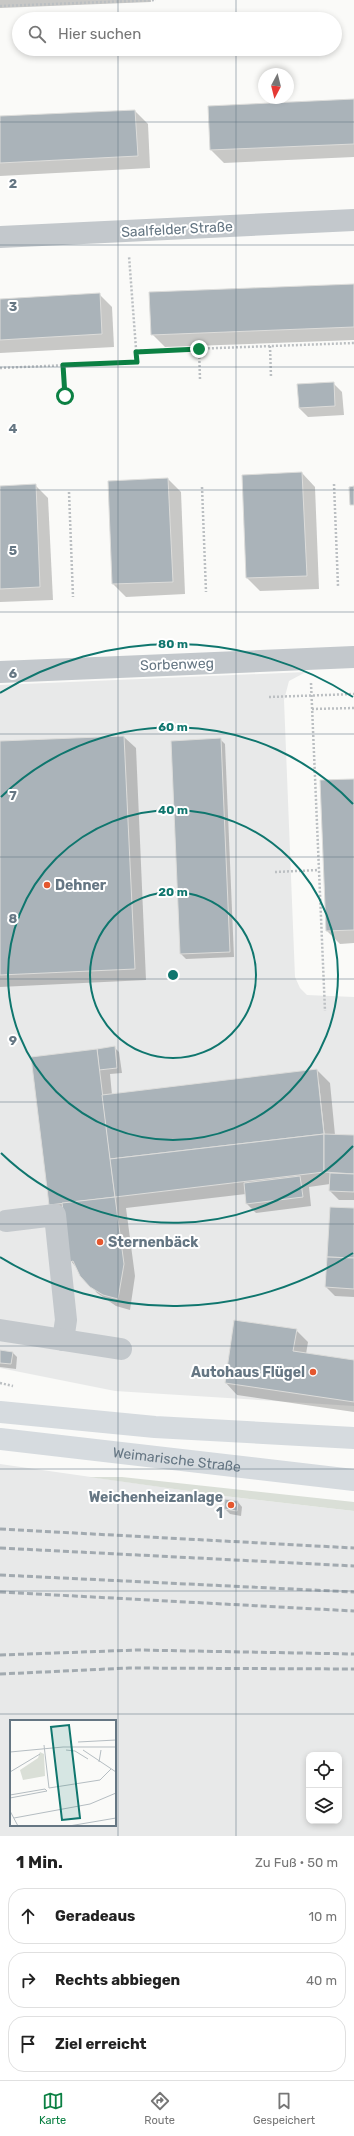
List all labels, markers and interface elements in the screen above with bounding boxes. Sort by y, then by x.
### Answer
search box [12,12,342,56]
icon: search [26,23,48,45]
text: Hier suchen [58,25,141,43]
north arrow [258,68,294,104]
text: 2 [9,176,17,191]
street label: Saalfelder Straße [121,218,233,241]
text: 3 [9,299,18,314]
route end [190,340,208,358]
route start [56,387,74,405]
text: 4 [9,421,18,436]
text: 5 [9,543,17,558]
text: 80 m [158,637,188,651]
street label: Sorbenweg [140,655,214,674]
text: 6 [9,666,18,681]
text: 60 m [158,720,188,734]
text: 7 [9,788,17,803]
text: 40 m [158,803,188,817]
place label: Dehner [55,877,107,894]
marker: Dehner [42,880,52,890]
text: 20 m [158,885,188,899]
text: 8 [9,911,18,926]
centre of rings [166,968,180,982]
text: 9 [9,1033,17,1048]
place label: Sternenbäck [108,1234,199,1251]
marker: Sternenbäck [95,1237,105,1247]
place label: Autohaus Flügel [191,1364,305,1381]
marker: Autohaus Flügel [308,1367,318,1377]
street label: Weimarische Straße [112,1444,242,1476]
place label: Weichenheizanlage 1 [89,1489,223,1522]
marker: Weichenheizanlage 1 [226,1500,236,1510]
inset map [10,1720,116,1826]
map controls [306,1752,342,1824]
button: locate [306,1752,342,1788]
button: layers [306,1788,342,1824]
text: 1 Min. [16,1852,63,1872]
text: Zu Fuß · 50 m [255,1855,338,1870]
icon: ahead [17,1905,39,1927]
text: Geradeaus [55,1907,135,1925]
text: 10 m [308,1909,337,1924]
icon: right [17,1969,39,1991]
text: Rechts abbiegen [55,1971,180,1989]
text: 40 m [306,1973,337,1988]
icon: arrive [17,2033,39,2055]
text: Ziel erreicht [55,2035,147,2053]
tab: Karte [39,2090,66,2127]
tab: Route [144,2090,175,2127]
tab: Gespeichert [253,2090,315,2127]

